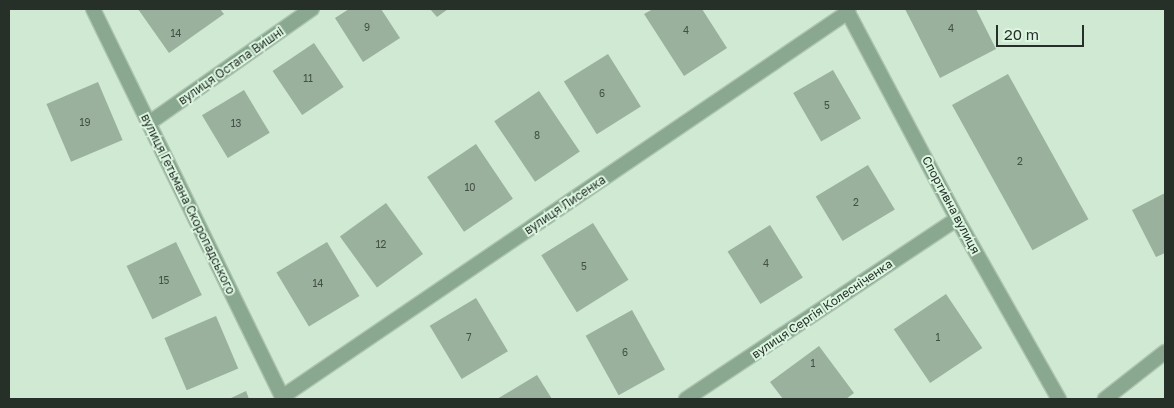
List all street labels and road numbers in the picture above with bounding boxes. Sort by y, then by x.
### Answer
street label: вулиця Остапа Вишні [176,24,286,108]
street label: вулиця Гетьмана Скоропадського [138,111,238,297]
street label: Спортивна вулиця [919,154,983,256]
street label: вулиця Лисенка [522,172,608,238]
street label: вулиця Сергія Колесніченка [749,256,895,362]

